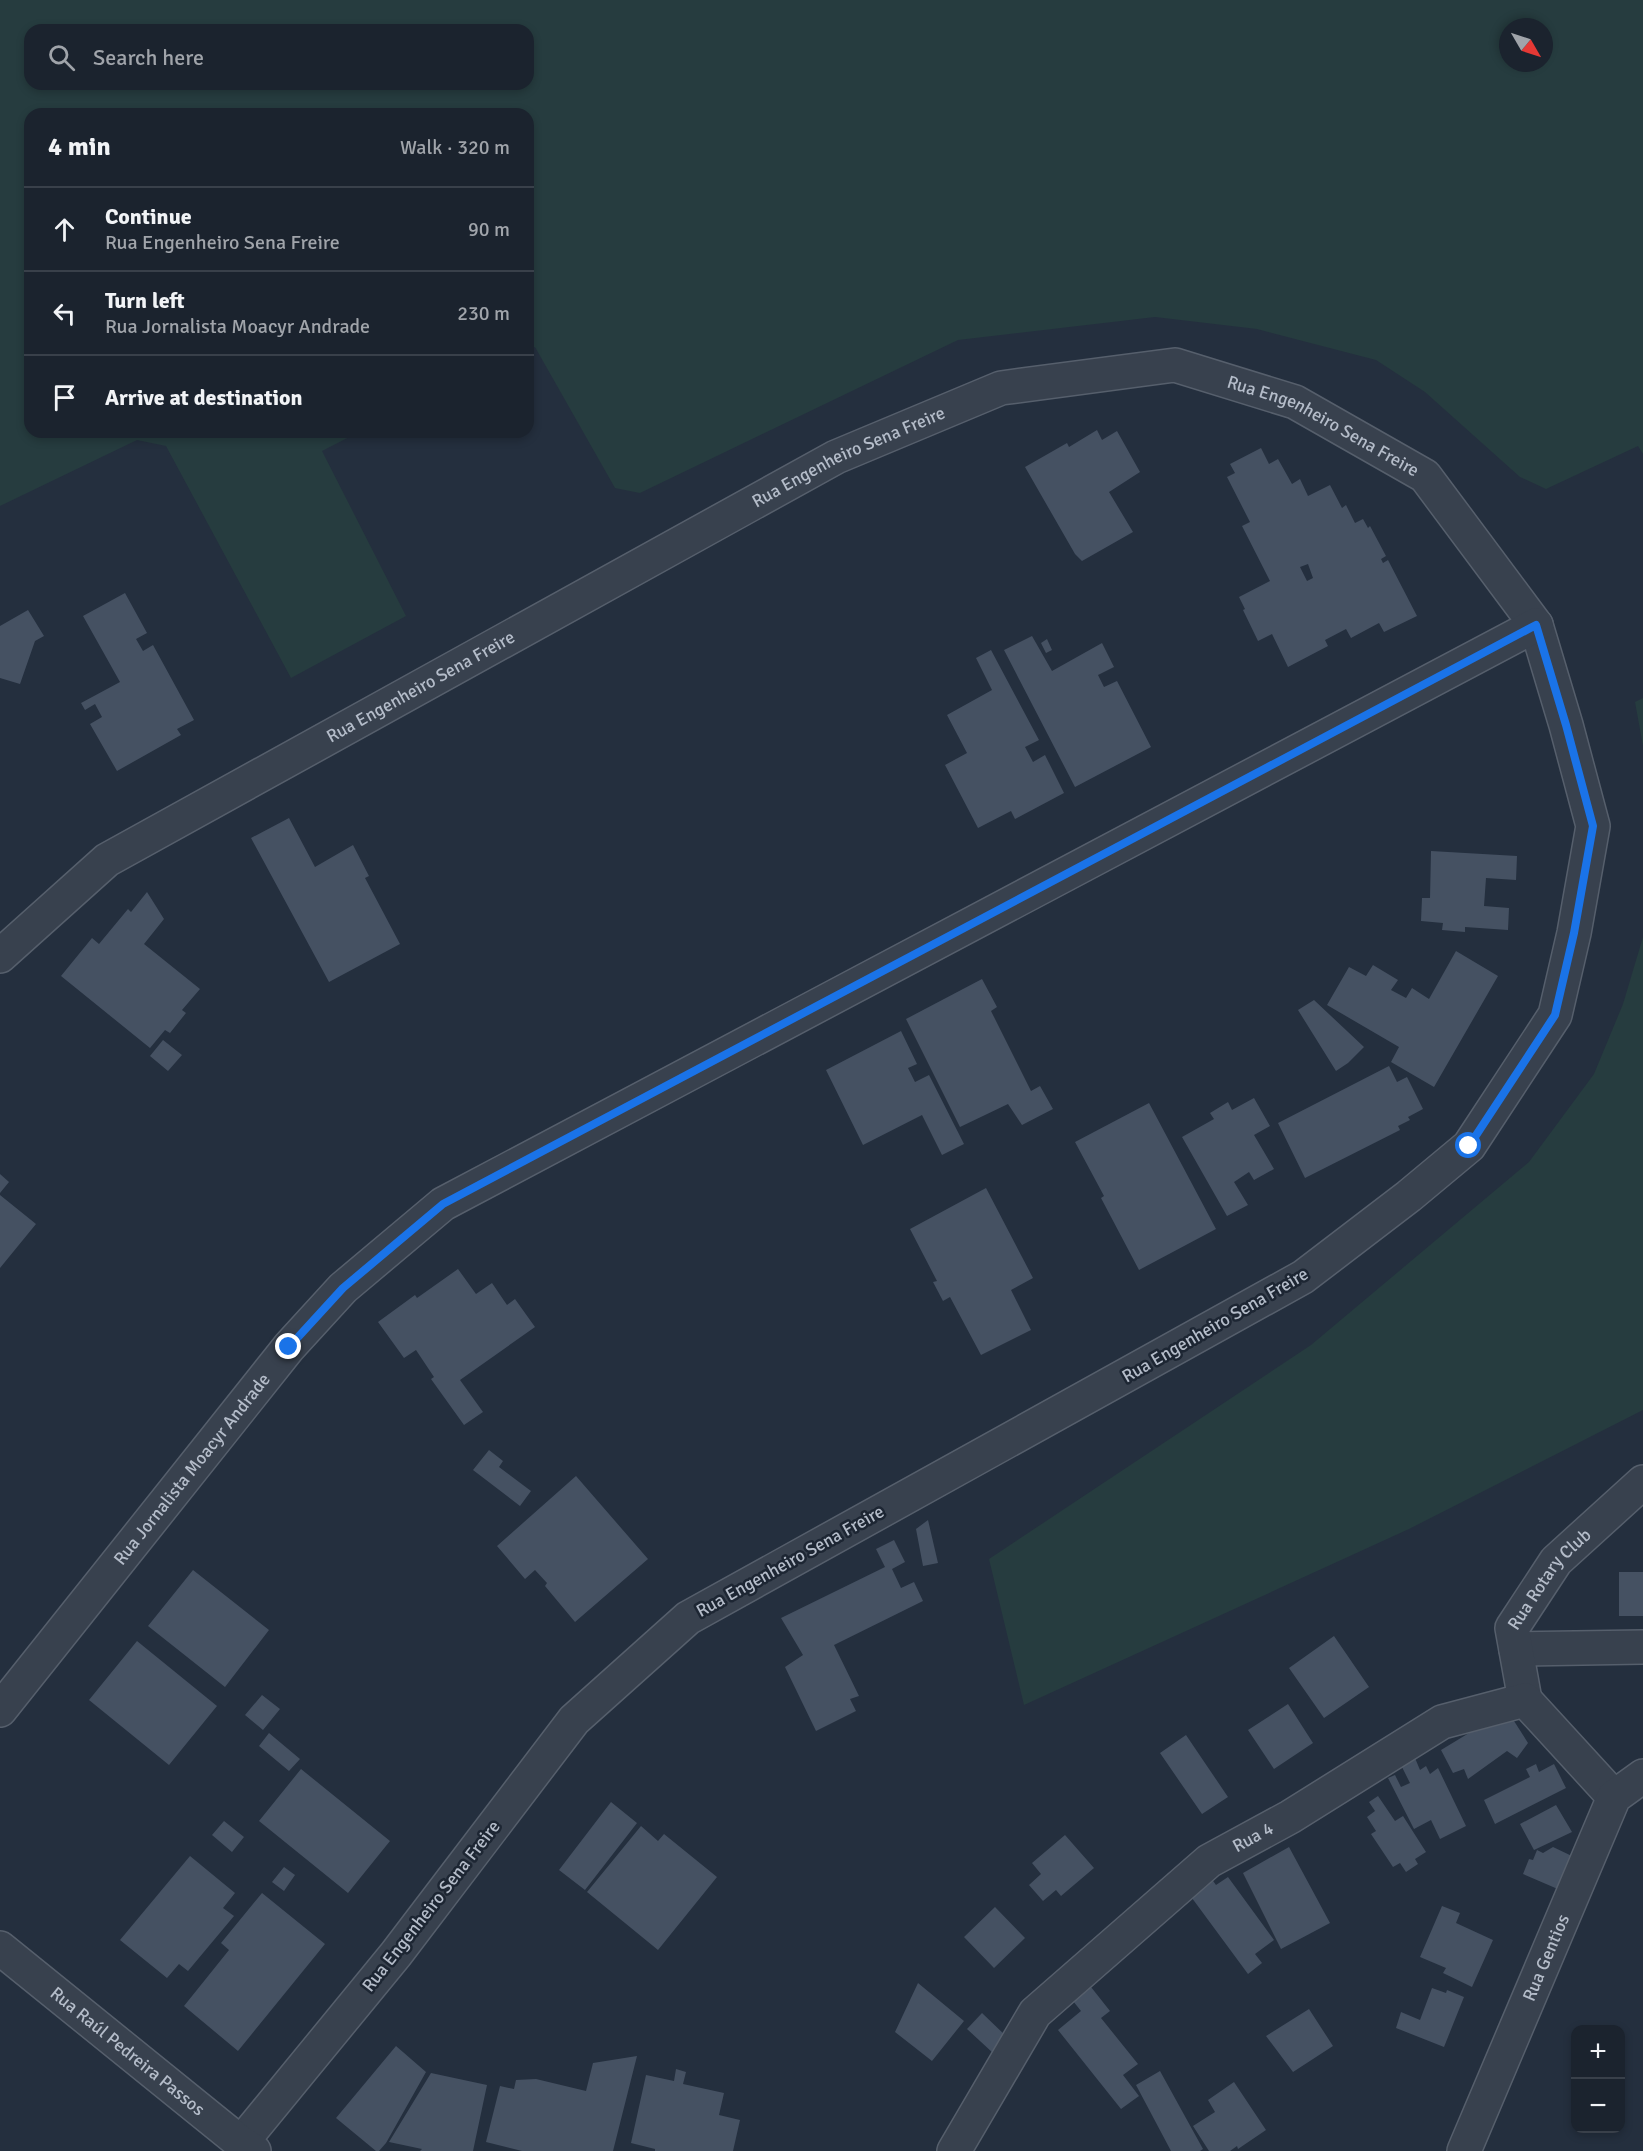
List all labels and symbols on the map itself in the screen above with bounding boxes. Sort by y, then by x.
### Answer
north arrow [1499,18,1553,72]
street label: Rua Engenheiro Sena Freire [1224,371,1423,481]
street label: Rua Engenheiro Sena Freire [748,402,948,512]
street label: Rua Engenheiro Sena Freire [323,626,518,747]
route start [1455,1132,1481,1158]
street label: Rua Engenheiro Sena Freire [1118,1263,1312,1387]
route end [275,1333,301,1359]
street label: Rua Jornalista Moacyr Andrade [109,1369,275,1569]
street label: Rua Engenheiro Sena Freire [692,1500,888,1622]
street label: Rua Rotary Club [1503,1524,1596,1634]
street label: Rua Engenheiro Sena Freire [357,1816,505,1996]
street label: Rua 4 [1229,1817,1277,1857]
street label: Rua Gentios [1518,1911,1574,2004]
street label: Rua Raúl Pedreira Passos [46,1982,209,2120]

